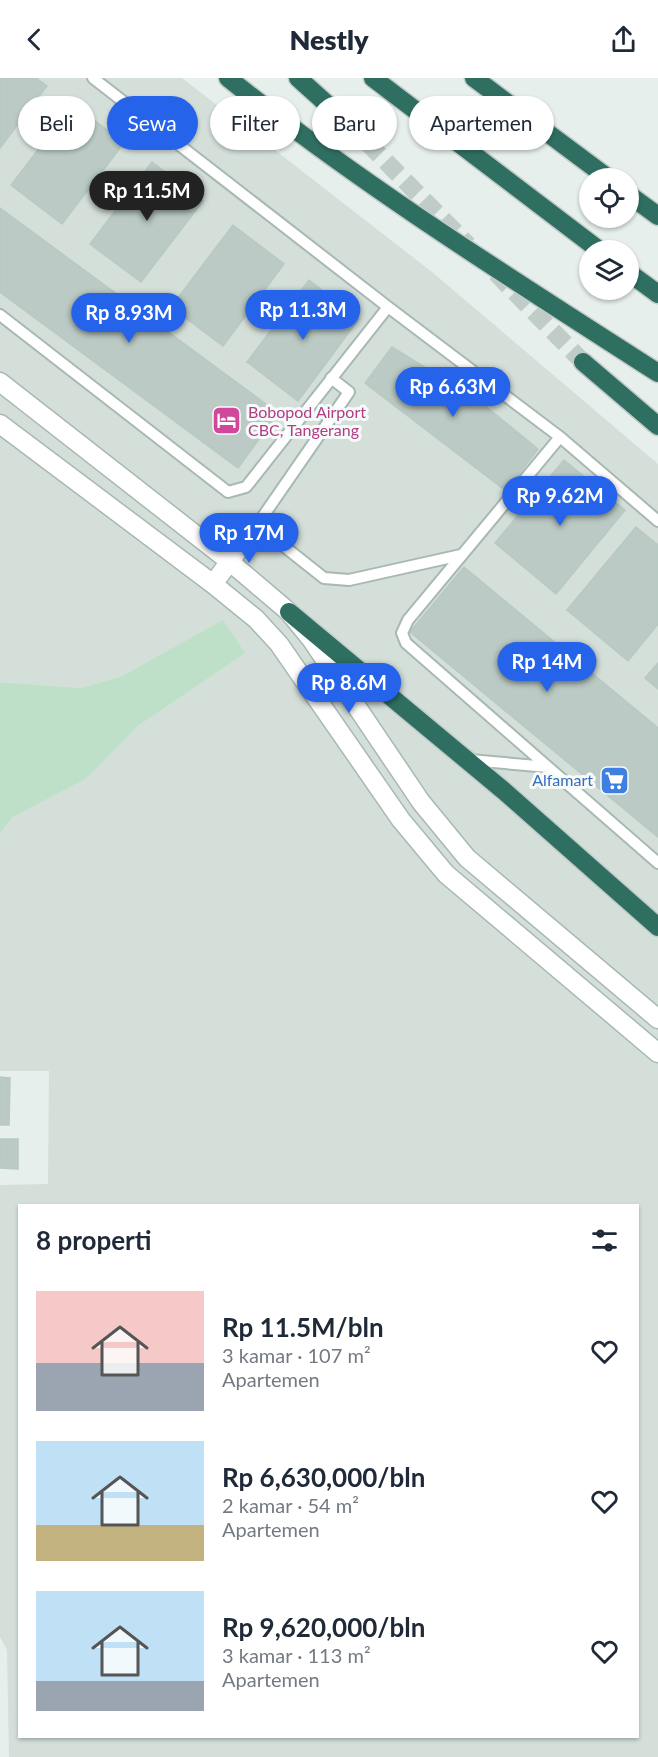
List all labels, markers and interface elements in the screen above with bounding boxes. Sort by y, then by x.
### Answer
icon: back [18,23,51,56]
text: Nestly [289,23,369,56]
icon: share [607,23,640,56]
chip: Beli [18,96,95,150]
chip: Sewa [107,96,198,150]
chip: Filter [210,96,300,150]
chip: Baru [312,96,397,150]
chip: Apartemen [409,96,554,150]
map controls [579,168,639,300]
button: locate [579,168,639,228]
pin: Rp 11.5M [85,171,209,222]
text: Rp 11.5M [103,178,191,202]
button: layers [579,240,639,300]
pin: Rp 11.3M [241,290,365,341]
pin: Rp 8.93M [67,293,191,344]
text: Rp 11.3M [259,297,347,321]
text: Rp 8.93M [85,300,173,324]
pin: Rp 6.63M [391,367,515,418]
text: Rp 6.63M [409,374,497,398]
place label: Bobopod Airport CBC, Tangerang [248,402,366,439]
hotel icon: Bobopod Airport CBC, Tangerang [211,405,243,437]
pin: Rp 9.62M [498,476,622,527]
text: Rp 9.62M [516,483,604,507]
pin: Rp 17M [200,513,298,564]
text: Rp 17M [213,520,285,544]
pin: Rp 14M [498,642,596,693]
text: Rp 14M [511,649,583,673]
pin: Rp 8.6M [294,663,404,714]
text: Rp 8.6M [311,670,387,694]
supermarket icon: Alfamart [598,764,630,796]
place label: Alfamart [532,770,593,789]
text: 8 properti [36,1224,152,1256]
icon: filters [588,1224,621,1257]
text: Rp 11.5M/bln [222,1311,384,1343]
icon: home [84,1315,156,1387]
icon: heart [588,1335,621,1368]
text: 3 kamar · 107 m² [222,1343,371,1367]
text: Apartemen [222,1367,320,1391]
text: Rp 6,630,000/bln [222,1461,425,1493]
icon: home [84,1465,156,1537]
icon: heart [588,1485,621,1518]
text: 2 kamar · 54 m² [222,1493,359,1517]
text: Apartemen [222,1517,320,1541]
text: Rp 9,620,000/bln [222,1611,425,1643]
icon: home [84,1615,156,1687]
icon: heart [588,1635,621,1668]
text: 3 kamar · 113 m² [222,1643,371,1667]
text: Apartemen [222,1667,320,1691]

